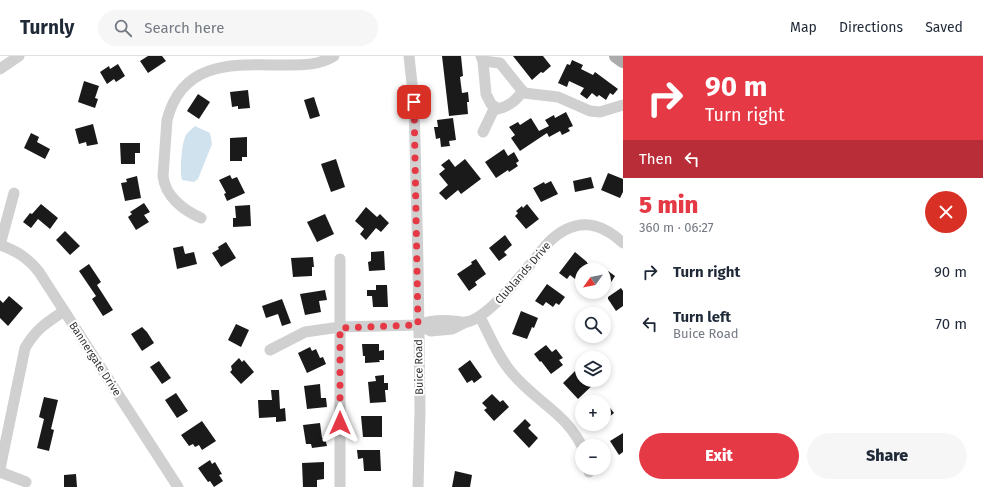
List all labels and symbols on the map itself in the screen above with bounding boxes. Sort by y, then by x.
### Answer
pin [397,85,431,119]
street label: Clublands Drive [492,239,554,307]
north arrow [575,263,611,299]
street label: Bannergate Drive [66,320,124,398]
street label: Buice Road [412,339,426,395]
position arrow [319,402,361,444]

